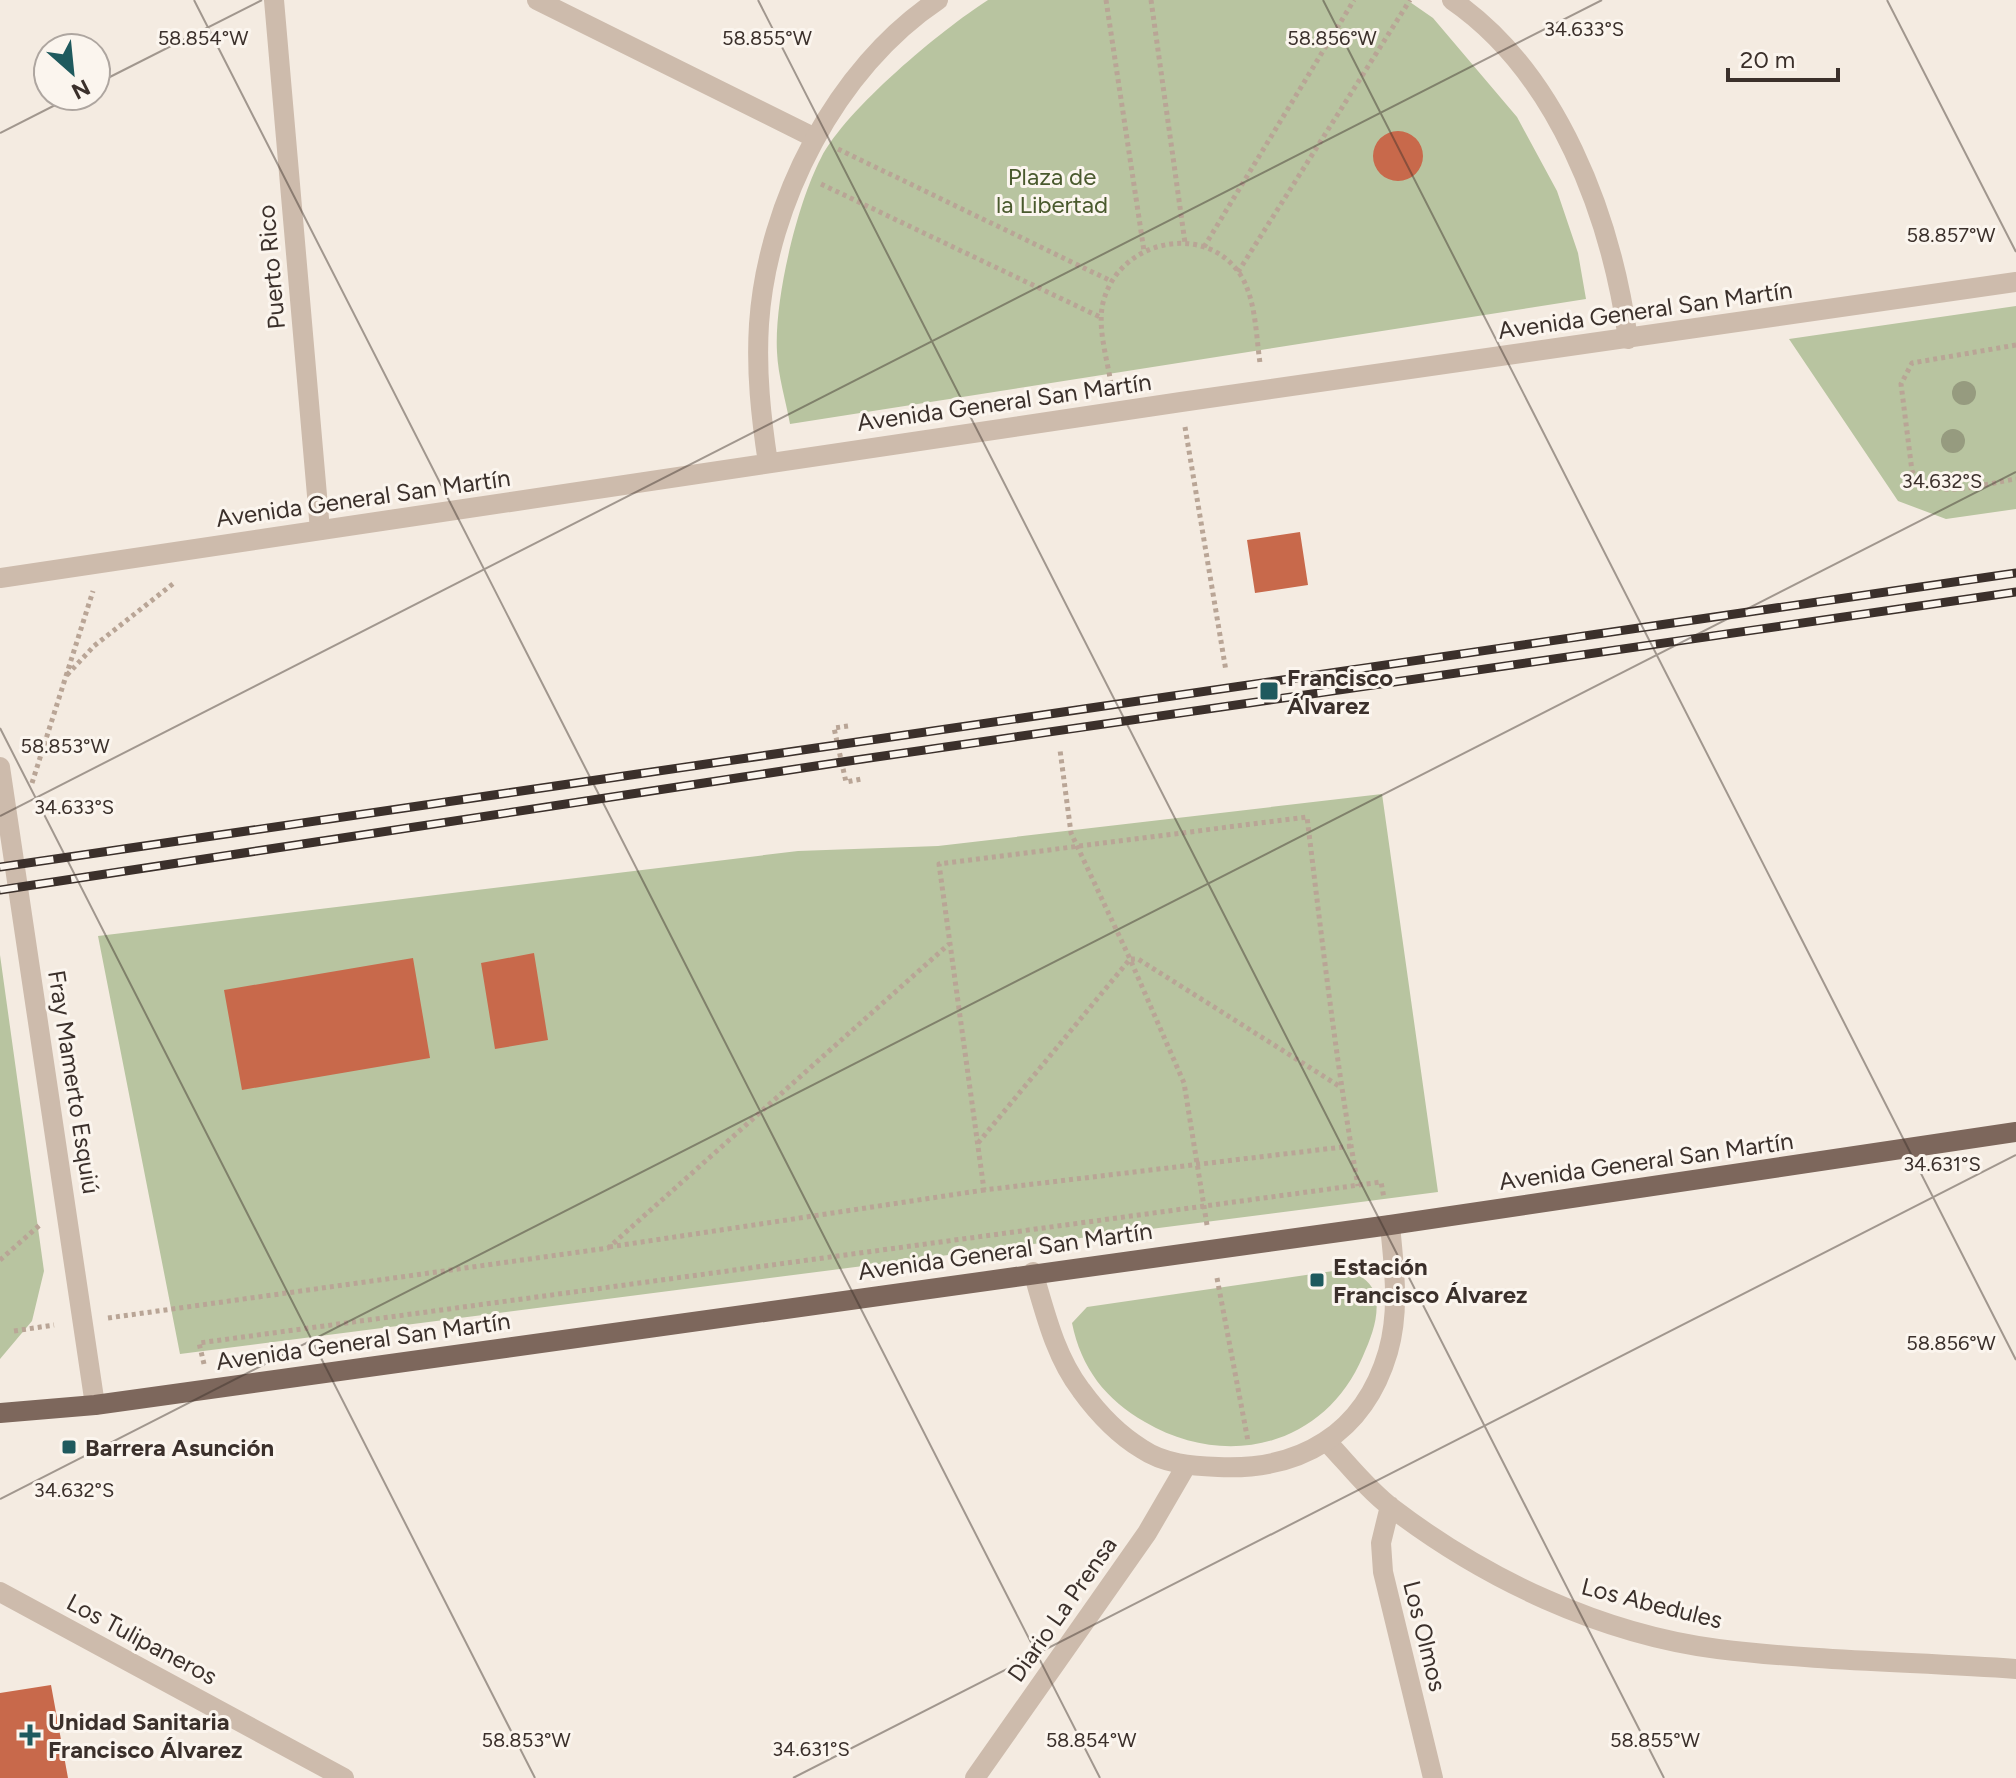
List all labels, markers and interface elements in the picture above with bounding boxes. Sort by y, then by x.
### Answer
text: 34.633°S [1544,17,1624,41]
text: 58.854°W [158,26,248,50]
text: 58.855°W [722,26,812,50]
text: 58.856°W [1287,26,1377,50]
north arrow [32,32,112,112]
scale bar [1728,32,1838,82]
text: 20 m [1740,45,1795,74]
text: N [67,73,95,105]
park label: Plaza de la Libertad [996,162,1108,219]
street label: Puerto Rico [251,204,291,330]
text: 58.857°W [1906,223,1996,247]
street label: Avenida General San Martín [1496,275,1794,345]
street label: Avenida General San Martín [855,367,1153,437]
street label: Avenida General San Martín [214,463,512,533]
text: 34.632°S [1902,469,1982,493]
place label: Francisco Álvarez [1287,663,1393,720]
marker: Francisco Álvarez [1258,680,1280,702]
text: 58.853°W [20,734,110,758]
text: 34.633°S [34,795,114,819]
street label: Fray Mamerto Esquiú [42,968,106,1196]
street label: Avenida General San Martín [1497,1126,1795,1196]
text: 34.631°S [1903,1152,1981,1176]
street label: Avenida General San Martín [856,1216,1154,1286]
place label: Estación Francisco Álvarez [1333,1252,1528,1309]
marker: Estación Francisco Álvarez [1308,1271,1326,1289]
street label: Avenida General San Martín [214,1306,512,1376]
text: 58.856°W [1906,1331,1996,1355]
place label: Barrera Asunción [85,1433,274,1462]
marker: Barrera Asunción [60,1438,78,1456]
text: 34.632°S [34,1478,114,1502]
street label: Diario La Prensa [1001,1531,1123,1687]
street label: Los Abedules [1579,1572,1725,1634]
street label: Los Olmos [1397,1578,1453,1694]
street label: Los Tulipaneros [62,1587,222,1691]
place label: Unidad Sanitaria Francisco Álvarez [48,1707,243,1764]
marker: Unidad Sanitaria Francisco Álvarez [19,1724,41,1746]
text: 58.853°W [481,1728,571,1752]
text: 58.854°W [1046,1728,1136,1752]
text: 58.855°W [1610,1728,1700,1752]
text: 34.631°S [772,1737,850,1761]

